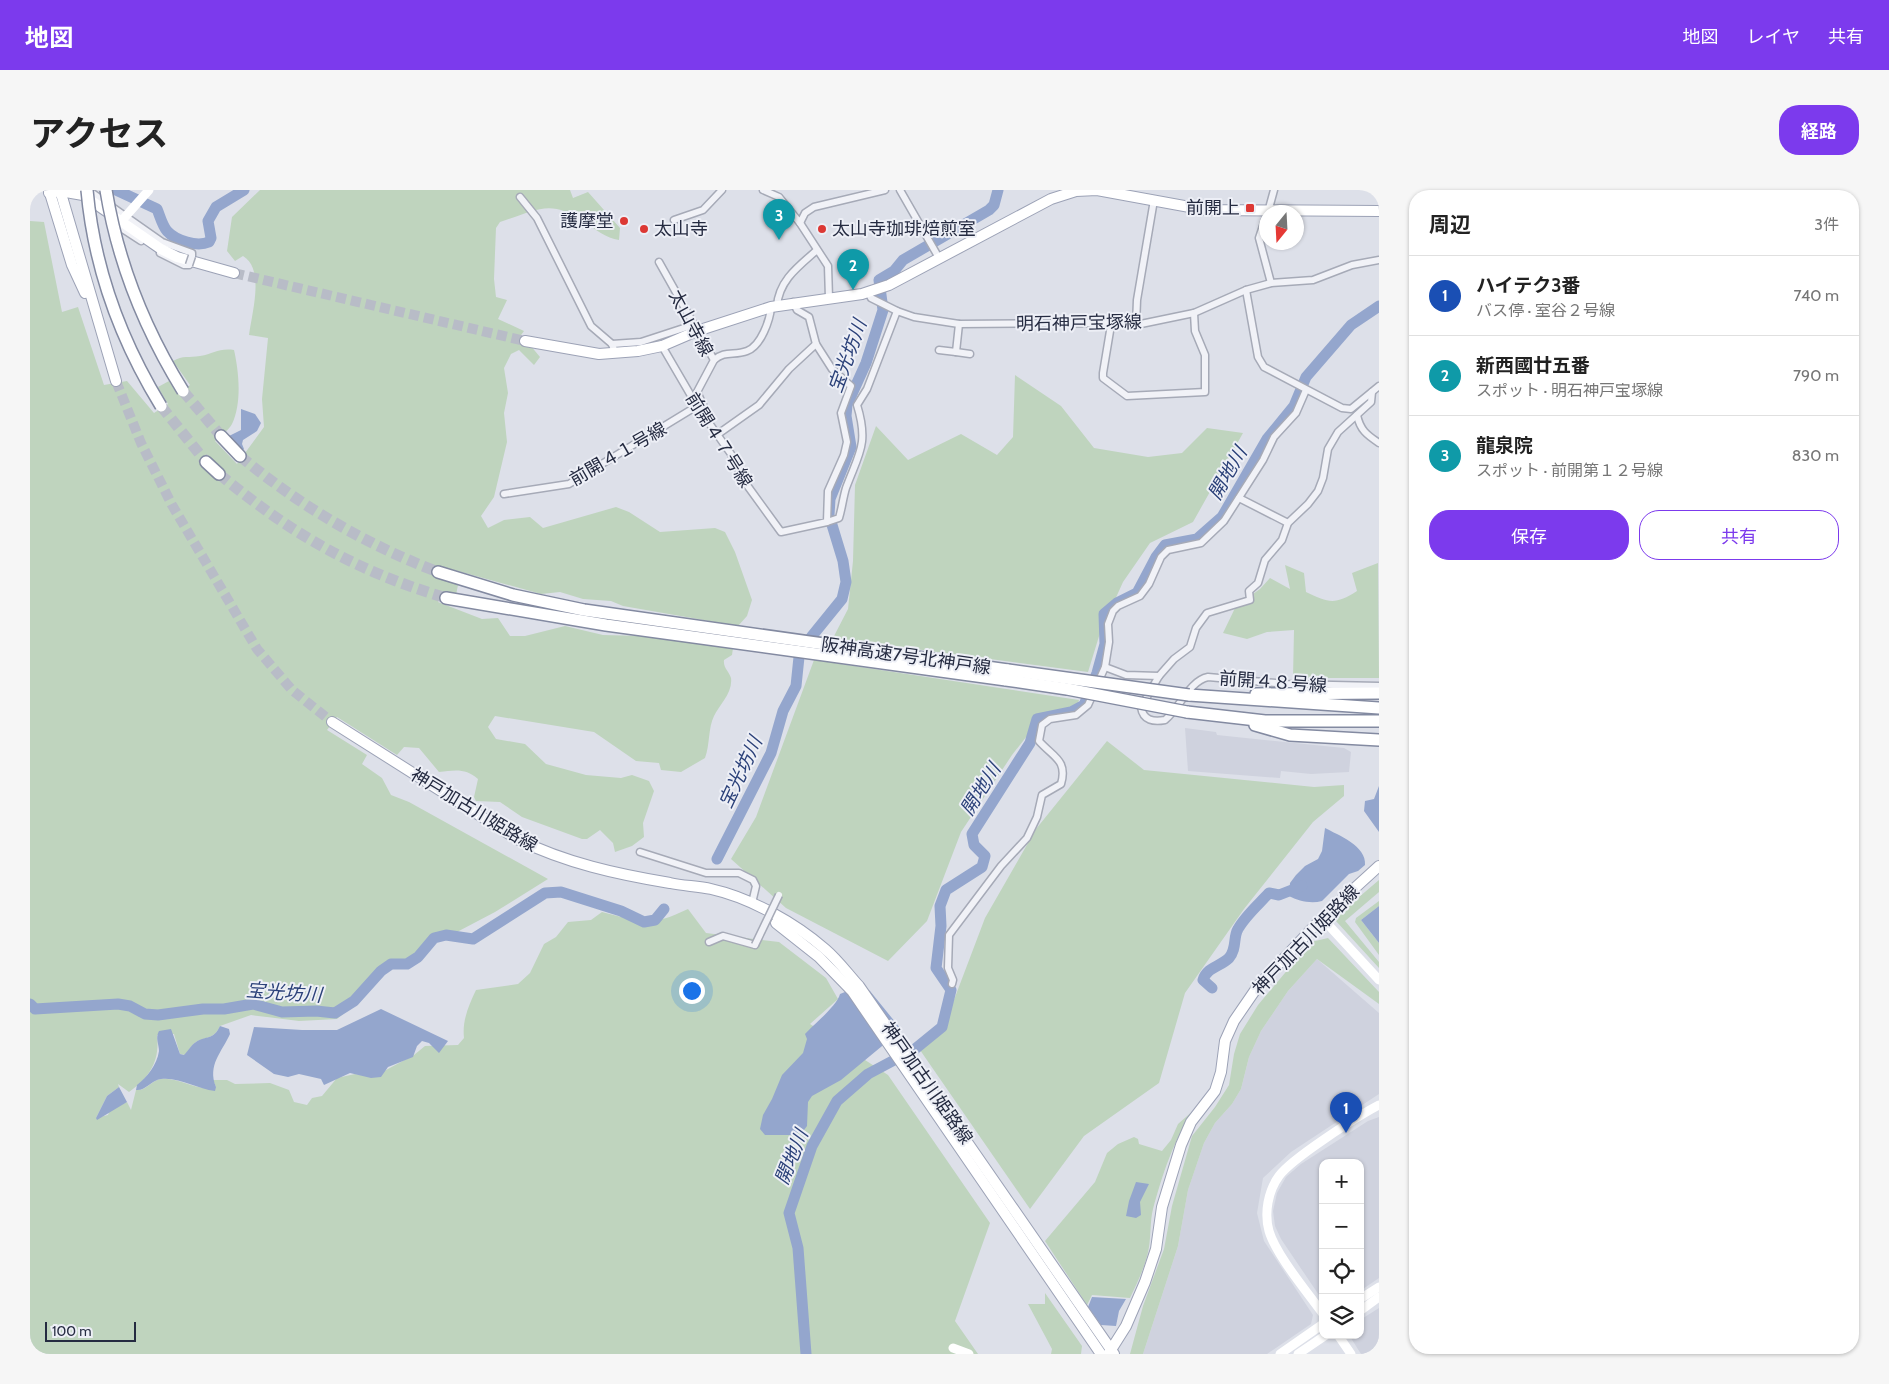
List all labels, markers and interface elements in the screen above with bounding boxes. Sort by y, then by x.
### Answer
text: 地図 [25,23,73,52]
text: 地図 [1683,26,1719,48]
text: レイヤ [1747,26,1800,48]
text: 共有 [1828,26,1864,48]
button: 経路 [1779,105,1859,155]
text: アクセス [30,112,168,155]
place label: 前開上 [1186,197,1240,219]
pin: 3 [763,199,795,240]
marker: 前開上 [1244,202,1256,214]
north arrow [1259,205,1304,250]
place label: 護摩堂 [560,210,614,232]
text: 周辺 [1429,212,1471,237]
marker: 護摩堂 [618,215,630,227]
text: 3件 [1814,215,1839,234]
place label: 太山寺 [654,218,708,240]
place label: 太山寺珈琲焙煎室 [832,218,976,240]
marker: 太山寺 [638,223,650,235]
marker: 太山寺珈琲焙煎室 [816,223,828,235]
pin: 2 [837,249,869,290]
text: ハイテク3番 [1476,274,1580,297]
street label: 太山寺線 [664,286,718,360]
text: 1 [1442,286,1448,305]
text: 740 m [1793,286,1839,305]
text: バス停 · 室谷２号線 [1476,301,1615,320]
street label: 明石神戸宝塚線 [1016,311,1142,335]
water label: 宝光坊川 [824,315,872,396]
text: 新西國廿五番 [1476,354,1590,377]
text: 2 [1441,366,1449,385]
text: 790 m [1793,366,1839,385]
text: スポット · 明石神戸宝塚線 [1476,381,1663,400]
street label: 前開４７号線 [681,388,757,492]
street label: 前開４１号線 [566,417,670,491]
text: 龍泉院 [1476,434,1533,457]
water label: 開地川 [1203,441,1253,504]
text: 3 [1441,446,1449,465]
text: 830 m [1792,446,1839,465]
text: スポット · 前開第１２号線 [1476,461,1663,480]
button: 保存 [1429,510,1629,560]
button: 共有 [1639,510,1839,560]
street label: 阪神高速7号北神戸線 [820,633,992,679]
street label: 前開４８号線 [1218,667,1328,697]
water label: 宝光坊川 [714,731,768,812]
water label: 開地川 [956,757,1006,820]
street label: 神戸加古川姫路線 [407,763,541,857]
street label: 神戸加古川姫路線 [1248,881,1364,999]
water label: 宝光坊川 [245,978,325,1007]
your location [679,978,705,1004]
street label: 神戸加古川姫路線 [877,1018,977,1148]
pin: 1 [1330,1092,1362,1133]
water label: 開地川 [770,1125,814,1188]
map controls [1319,1159,1364,1339]
button: + [1319,1159,1364,1204]
button: − [1319,1204,1364,1249]
button: locate [1319,1249,1364,1294]
button: layers [1319,1294,1364,1339]
scale bar [45,1319,136,1342]
text: 100 m [52,1322,92,1340]

